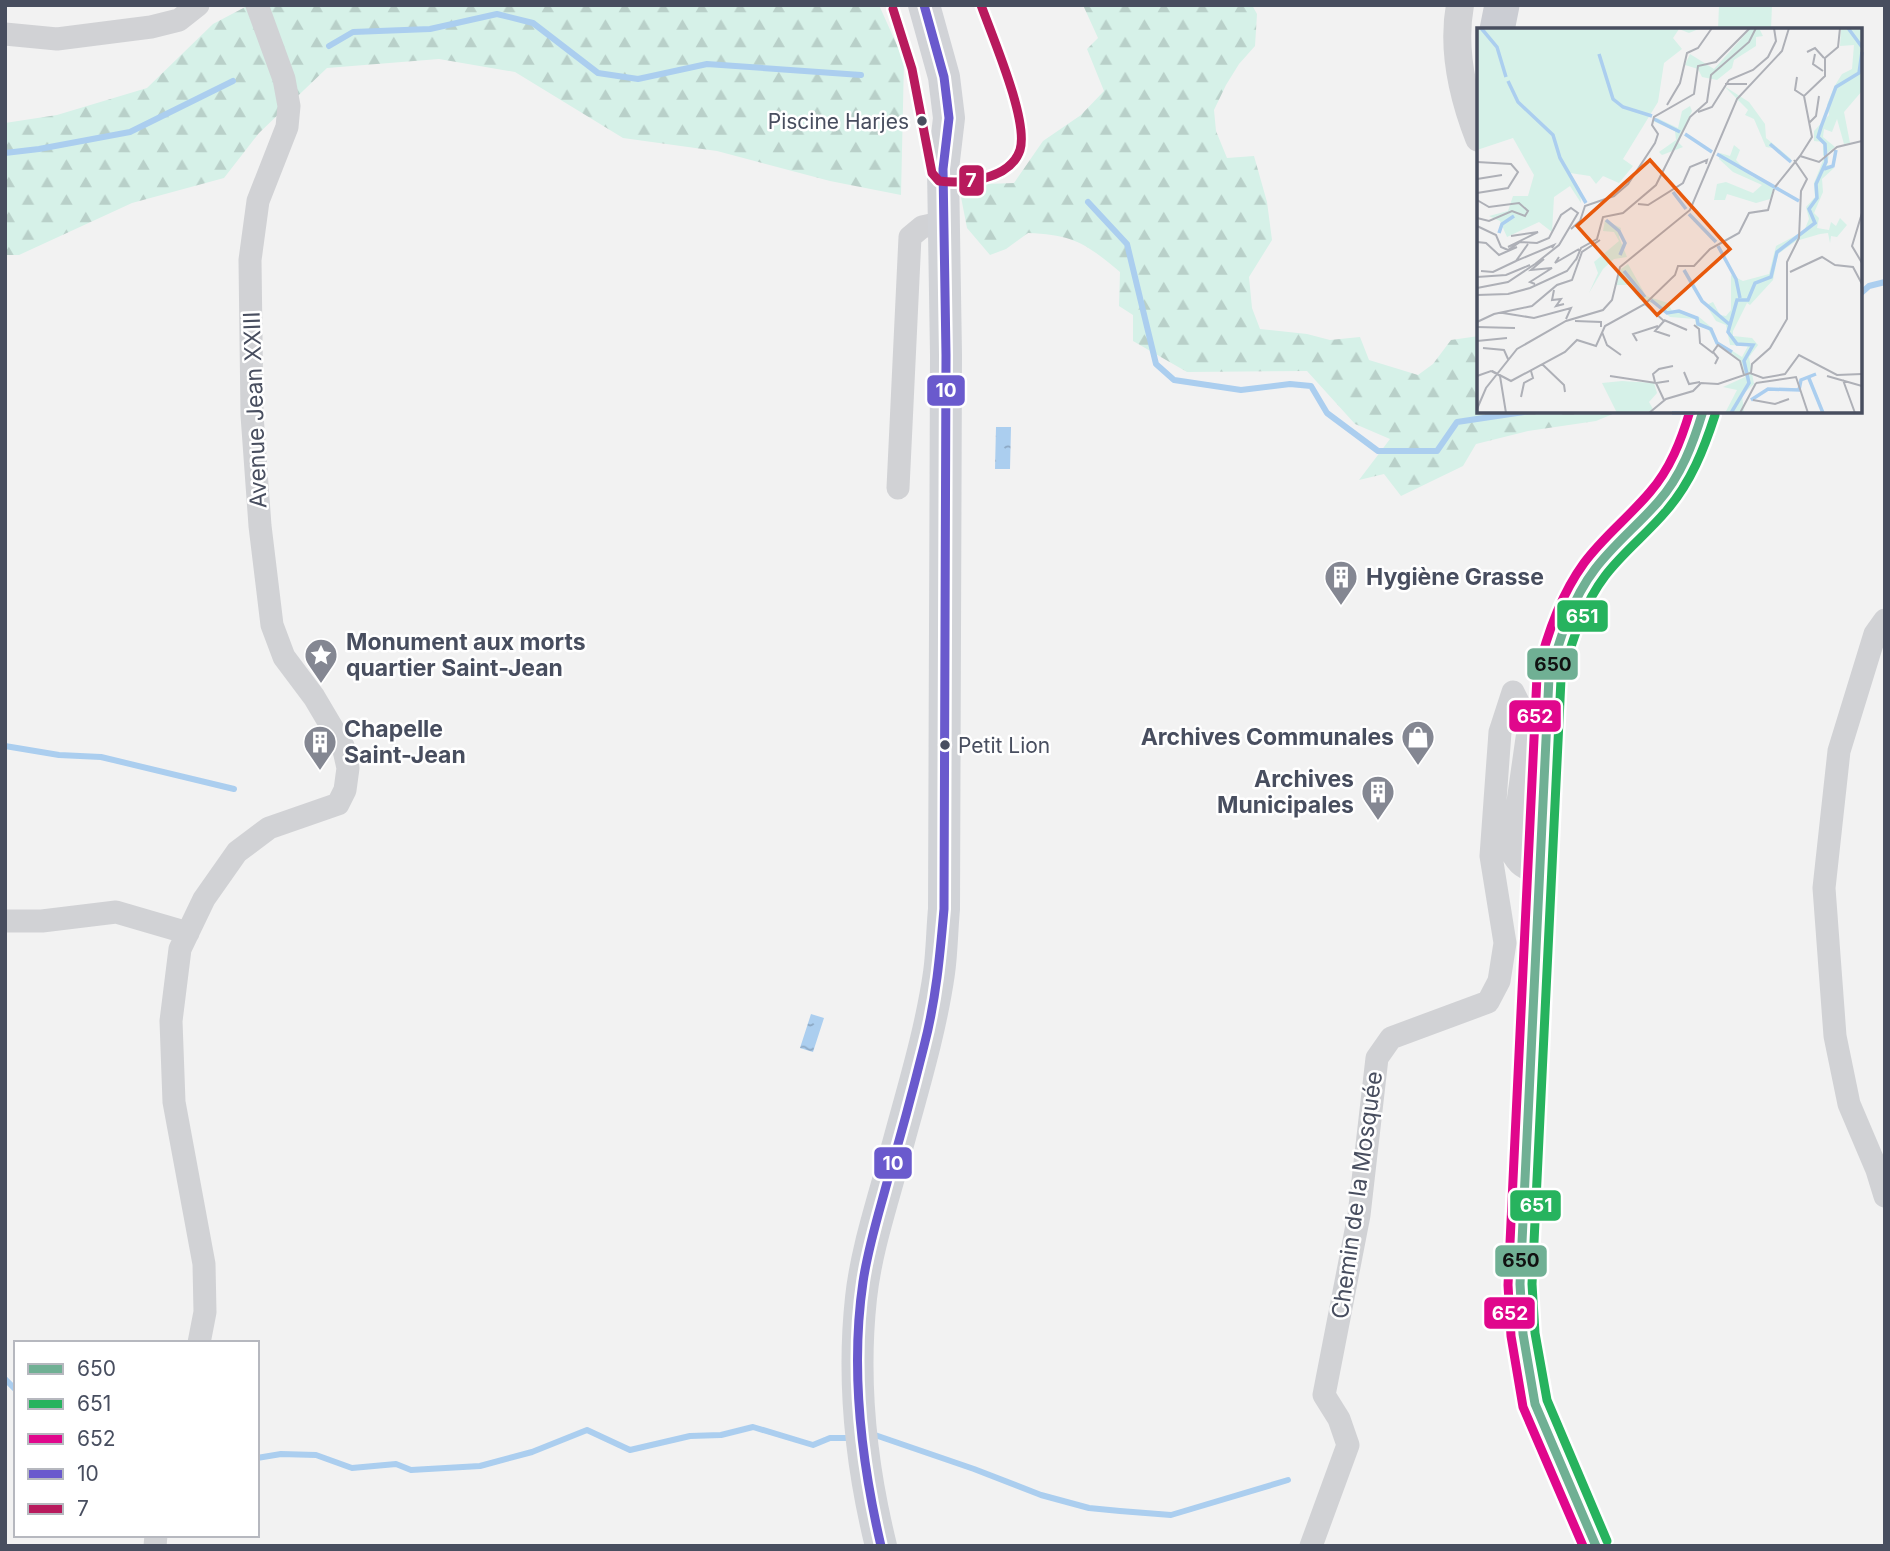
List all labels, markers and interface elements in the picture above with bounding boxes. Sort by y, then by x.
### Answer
inset map [1477,28,1862,413]
place label: Piscine Harjes [768,109,909,134]
marker: Piscine Harjes [915,114,929,128]
line badge: 7 [958,164,985,197]
text: 7 [965,169,977,192]
street label: Avenue Jean XXIII [238,311,272,509]
line badge: 10 [926,374,966,407]
text: 10 [935,379,957,402]
building icon: Hygiène Grasse [1322,558,1360,607]
place label: Hygiène Grasse [1366,563,1544,591]
line badge: 651 [1556,599,1609,633]
text: 651 [1566,605,1598,628]
place label: Monument aux morts quartier Saint-Jean [346,628,586,682]
place icon: Monument aux morts quartier Saint-Jean [302,636,340,685]
line badge: 650 [1526,647,1579,681]
text: 650 [1534,653,1572,676]
line badge: 652 [1508,699,1562,733]
text: 652 [1517,705,1553,728]
place label: Chapelle Saint-Jean [344,715,466,769]
shop icon: Archives Communales [1399,718,1437,767]
building icon: Chapelle Saint-Jean [301,723,339,772]
place label: Archives Communales [1141,723,1394,751]
place label: Petit Lion [958,733,1050,758]
marker: Petit Lion [938,738,952,752]
place label: Archives Municipales [1217,765,1354,819]
building icon: Archives Municipales [1359,773,1397,822]
street label: Chemin de la Mosquée [1326,1069,1388,1321]
line badge: 10 [873,1146,913,1180]
text: 10 [882,1152,904,1175]
line badge: 651 [1509,1189,1562,1222]
text: 651 [1520,1194,1552,1217]
line badge: 650 [1494,1244,1548,1278]
text: 650 [1502,1249,1540,1272]
line badge: 652 [1483,1296,1536,1330]
text: 652 [1492,1302,1528,1325]
legend [14,1341,259,1537]
text: 650 [77,1356,116,1381]
text: 651 [77,1391,111,1416]
text: 652 [77,1426,116,1451]
text: 10 [77,1461,99,1486]
text: 7 [77,1496,89,1521]

